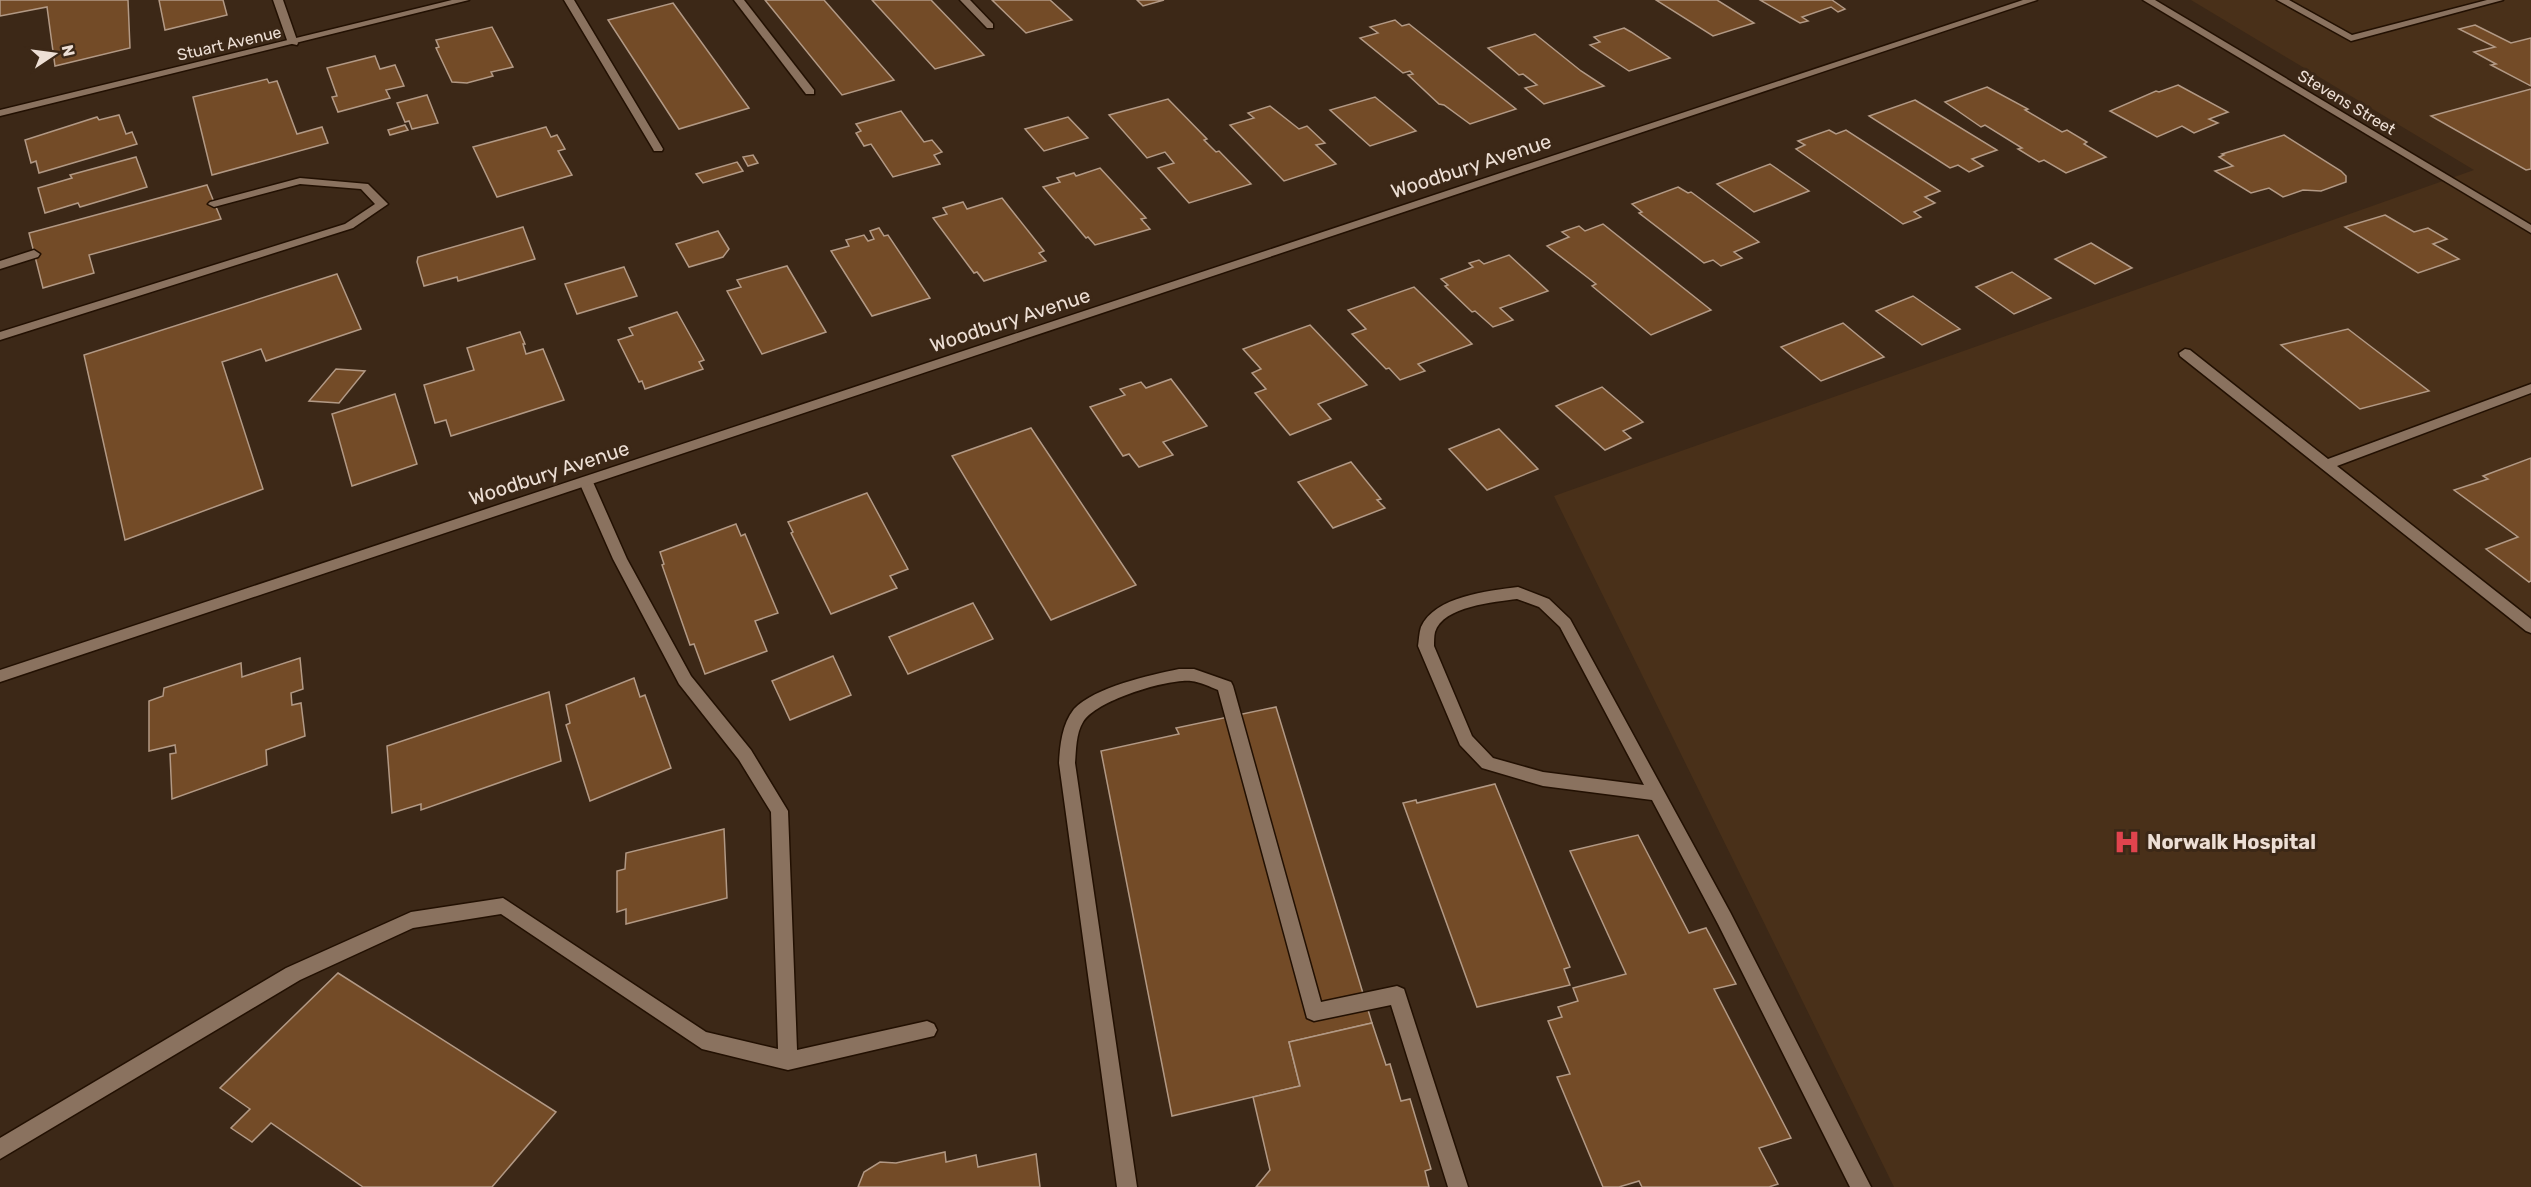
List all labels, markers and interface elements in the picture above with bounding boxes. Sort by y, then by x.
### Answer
street label: Stuart Avenue [175,22,283,65]
north arrow [24,24,84,84]
text: N [58,43,79,58]
street label: Stevens Street [2295,66,2399,139]
street label: Woodbury Avenue [1388,129,1554,203]
street label: Woodbury Avenue [927,283,1093,357]
street label: Woodbury Avenue [466,436,632,510]
hospital icon: Norwalk Hospital [2112,827,2142,857]
place label: Norwalk Hospital [2147,830,2316,854]

